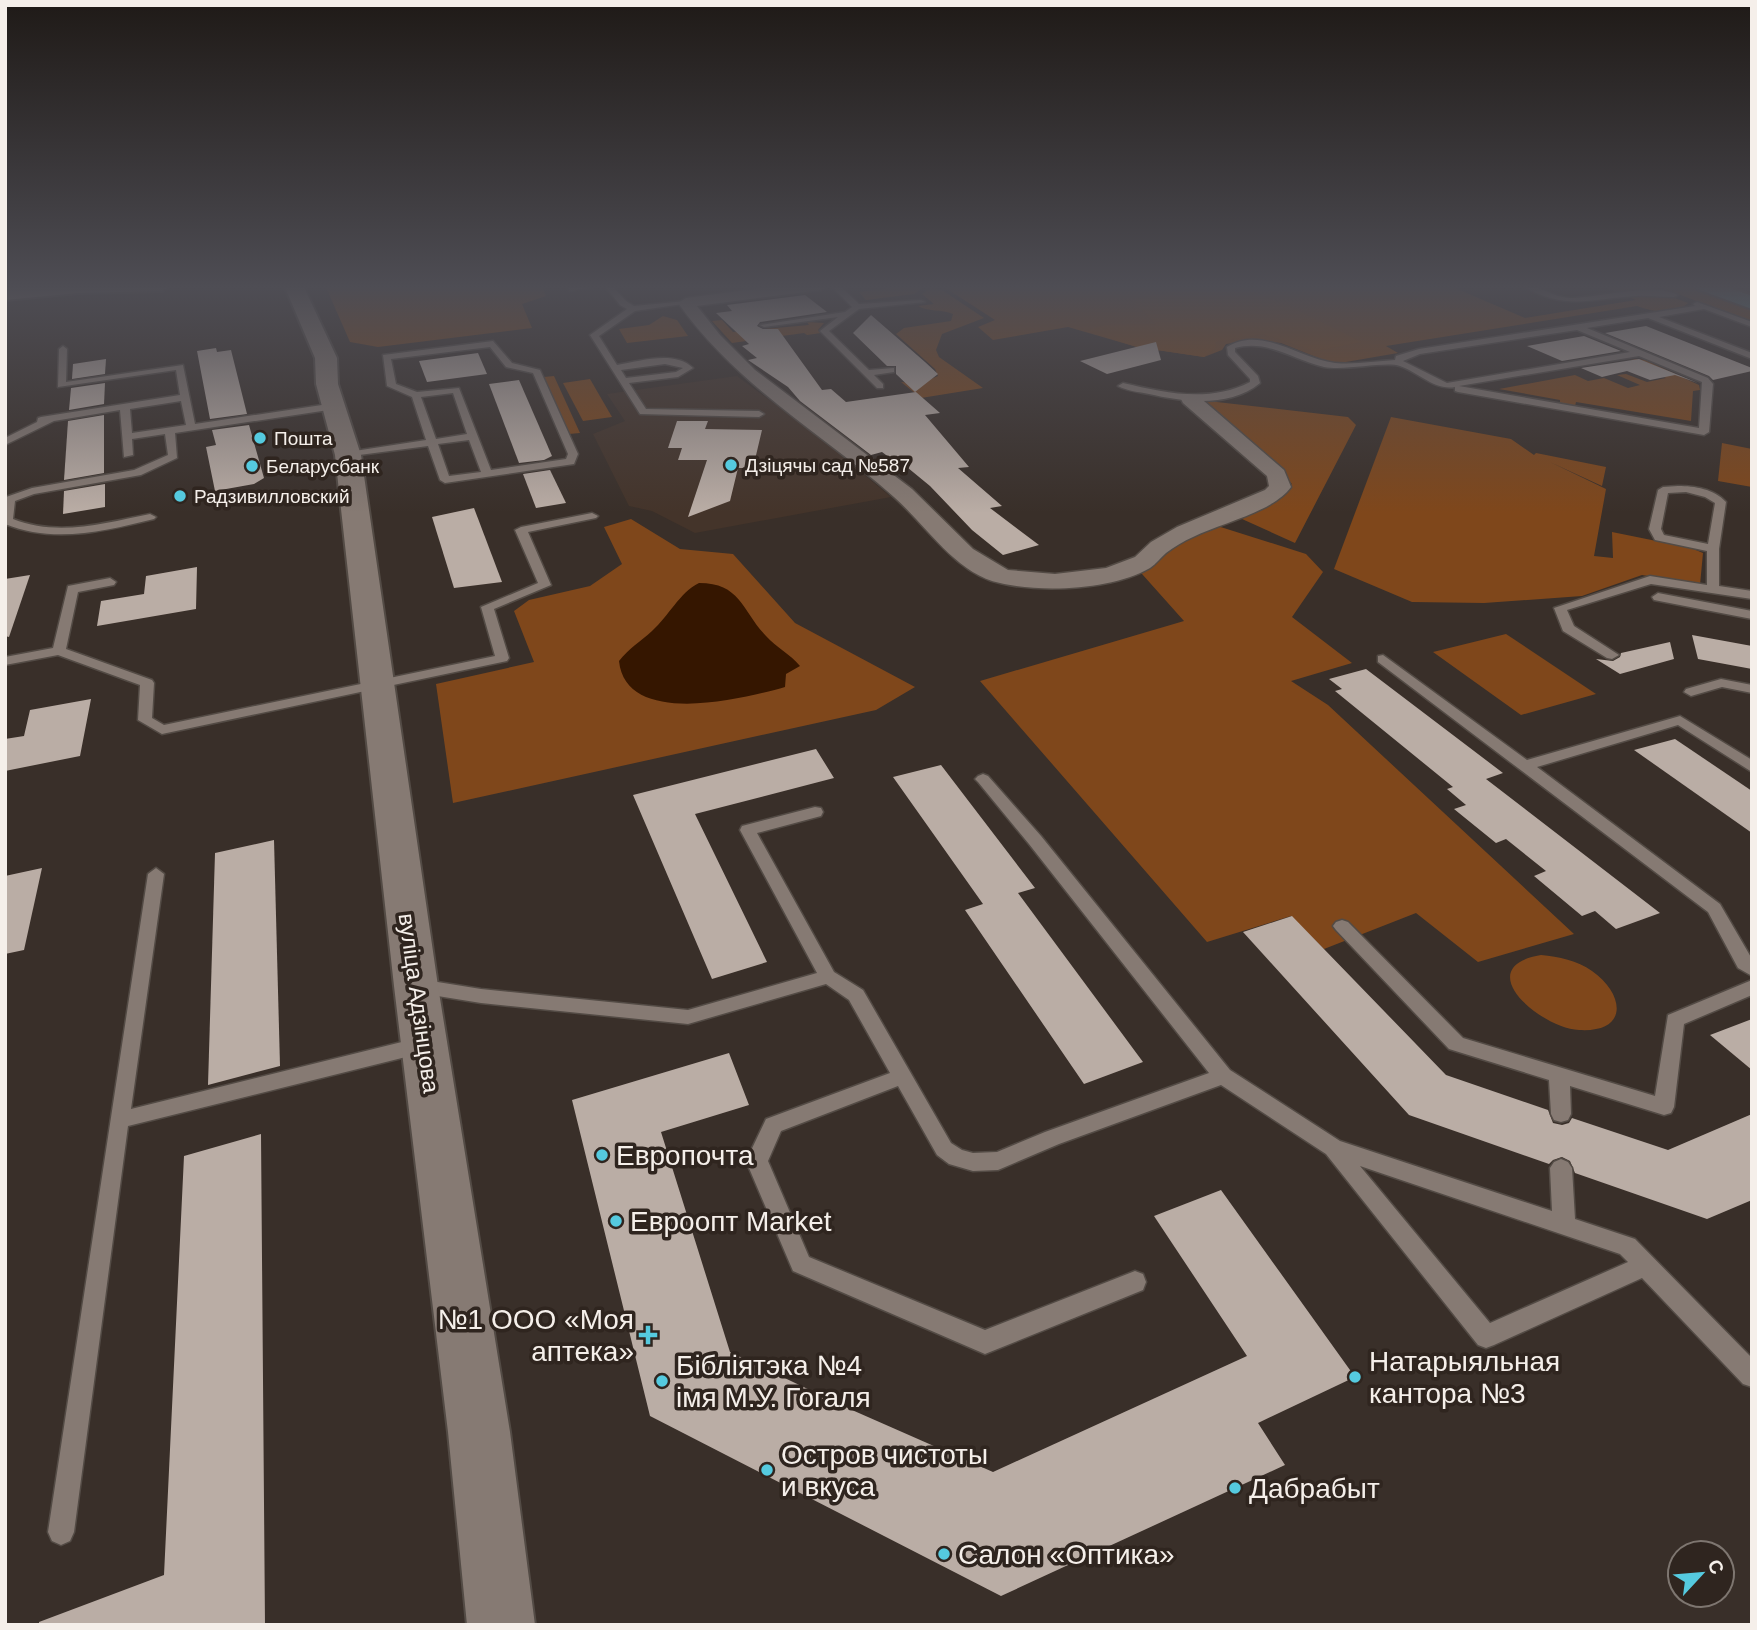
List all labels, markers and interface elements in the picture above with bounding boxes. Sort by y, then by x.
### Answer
place label: Пошта [274,428,333,449]
marker: Пошта [252,430,268,446]
place label: Дзіцячы сад №587 [745,455,910,476]
place label: Беларусбанк [266,456,380,477]
marker: Дзіцячы сад №587 [723,457,739,473]
marker: Беларусбанк [244,458,260,474]
place label: Радзивилловский [194,486,350,507]
marker: Радзивилловский [172,488,188,504]
street label: вуліца Адзінцова [394,911,445,1095]
place label: Европочта [616,1140,754,1171]
marker: Европочта [594,1147,610,1163]
place label: Евроопт Market [630,1206,832,1237]
marker: Евроопт Market [608,1213,624,1229]
place label: №1 ООО «Моя аптека» [438,1304,634,1367]
marker: №1 ООО «Моя аптека» [640,1327,656,1343]
place label: Натарыяльная кантора №3 [1369,1346,1560,1409]
place label: Бібліятэка №4 імя М.У. Гогаля [676,1350,871,1413]
marker: Натарыяльная кантора №3 [1347,1369,1363,1385]
marker: Бібліятэка №4 імя М.У. Гогаля [654,1373,670,1389]
place label: Остров чистоты и вкуса [781,1439,988,1502]
marker: Остров чистоты и вкуса [759,1462,775,1478]
place label: Дабрабыт [1249,1473,1380,1504]
marker: Дабрабыт [1227,1480,1243,1496]
place label: Салон «Оптика» [958,1539,1175,1570]
north arrow [1666,1539,1736,1609]
marker: Салон «Оптика» [936,1546,952,1562]
text: С [1703,1556,1728,1578]

